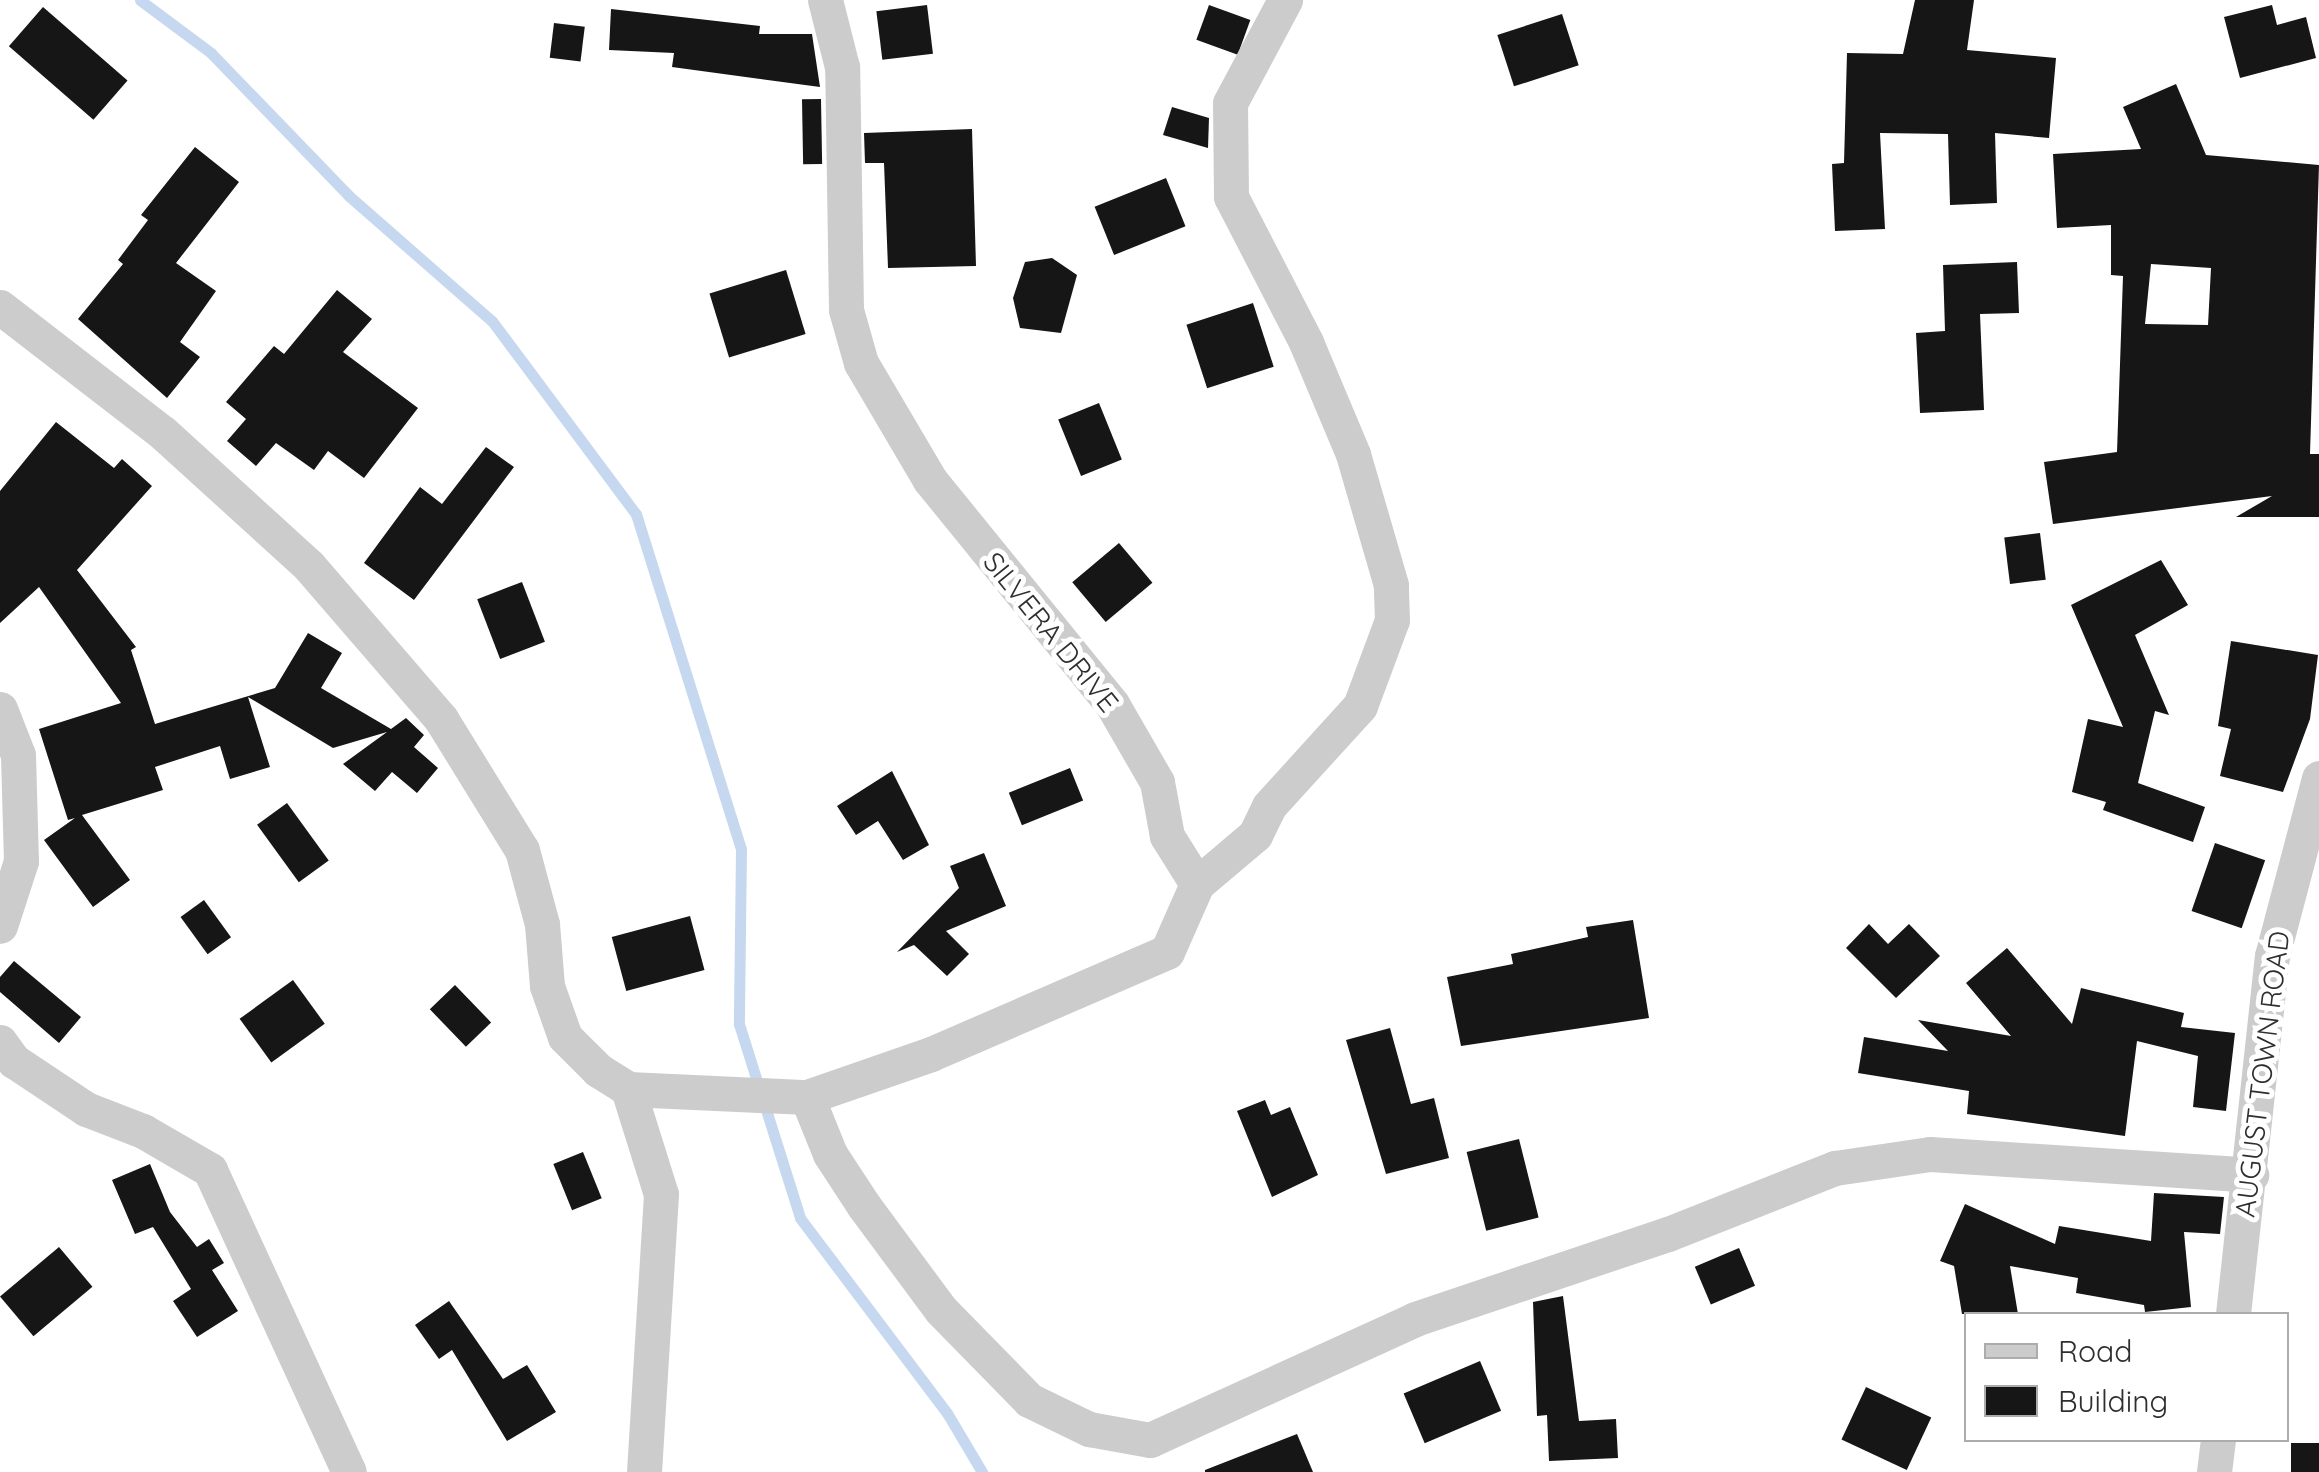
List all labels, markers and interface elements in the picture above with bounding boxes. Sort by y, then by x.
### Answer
street label: SILVERA DRIVE [976,545,1126,719]
street label: AUGUST TOWN ROAD [2228,929,2296,1219]
legend [1964,1312,2289,1442]
text: Road [2058,1332,2132,1370]
text: Building [2058,1382,2168,1420]

